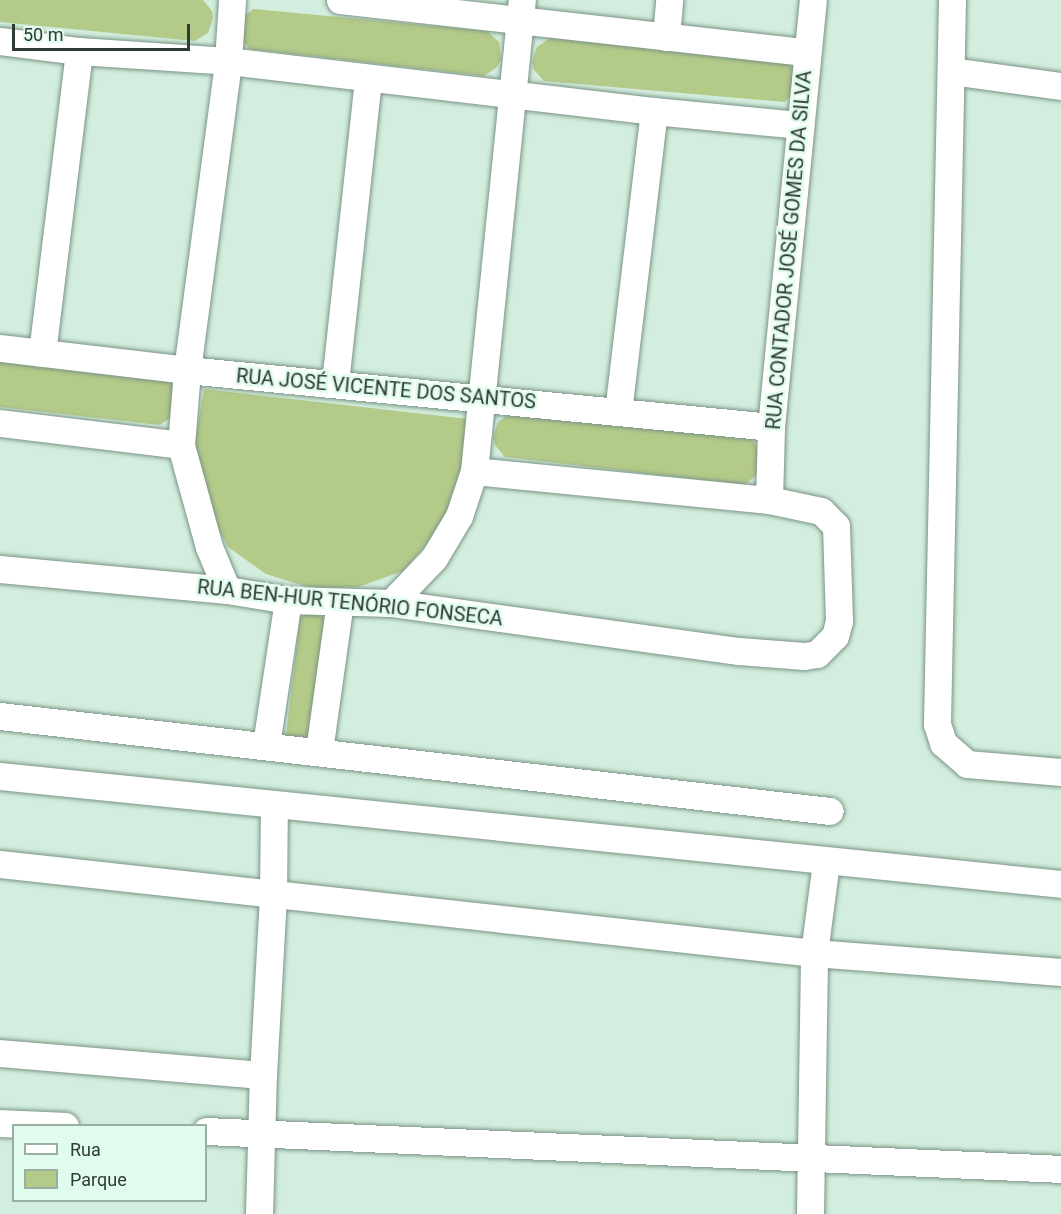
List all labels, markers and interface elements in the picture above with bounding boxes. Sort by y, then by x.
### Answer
scale bar [15,12,194,50]
text: 50 m [23,24,63,45]
street label: RUA CONTADOR JOSÉ GOMES DA SILVA [761,69,817,431]
street label: RUA JOSÉ VICENTE DOS SANTOS [235,364,537,414]
street label: RUA BEN-HUR TENÓRIO FONSECA [196,575,504,631]
legend [12,1124,207,1202]
text: Rua [70,1139,101,1160]
text: Parque [70,1169,127,1190]

